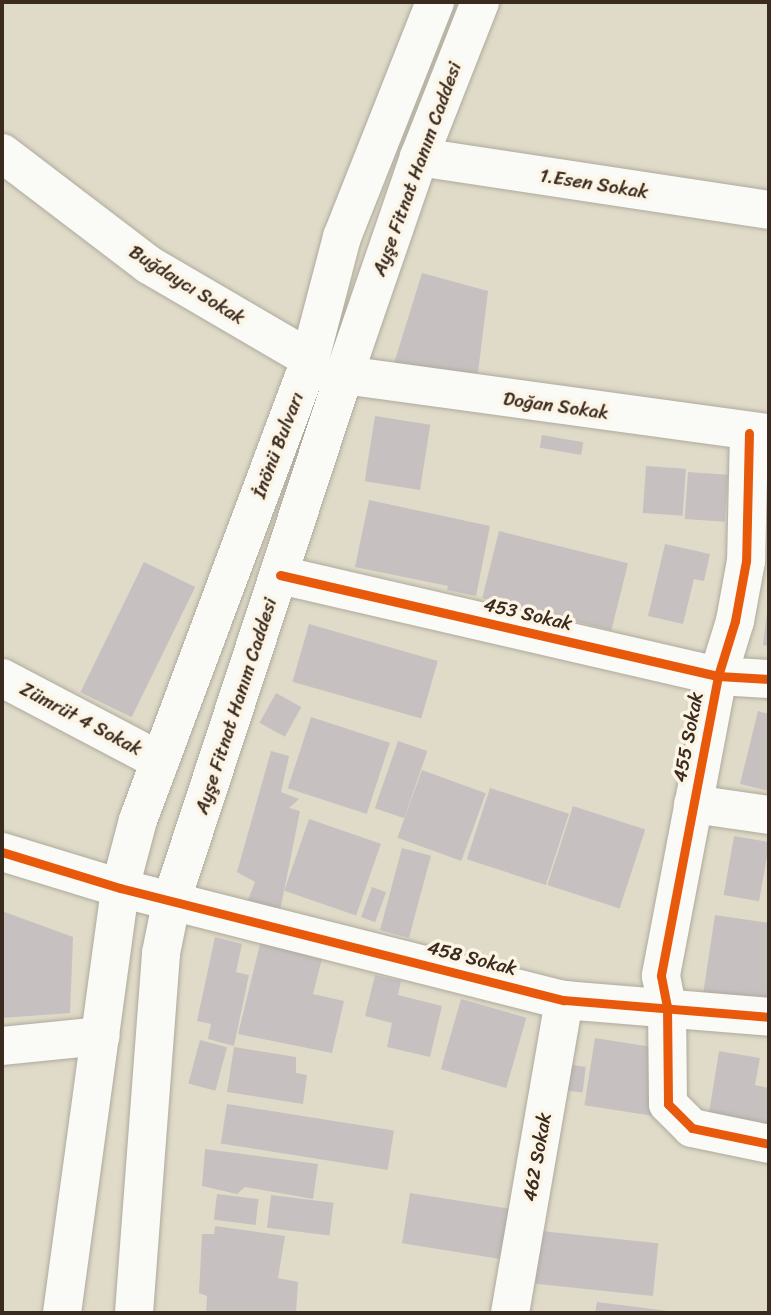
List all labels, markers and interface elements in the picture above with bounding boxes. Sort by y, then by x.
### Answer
street label: Ayşe Fitnat Hanım Caddesi [368,60,466,278]
street label: 1.Esen Sokak [538,164,650,204]
street label: Buğdaycı Sokak [125,240,249,330]
street label: Doğan Sokak [502,387,610,425]
street label: İnönü Bulvarı [247,389,309,501]
street label: 453 Sokak [482,593,574,635]
street label: Ayşe Fitnat Hanım Caddesi [191,596,281,816]
street label: Zümrüt 4 Sokak [16,677,146,761]
street label: 455 Sokak [668,690,708,784]
street label: 458 Sokak [425,936,519,980]
street label: 462 Sokak [518,1111,556,1203]

